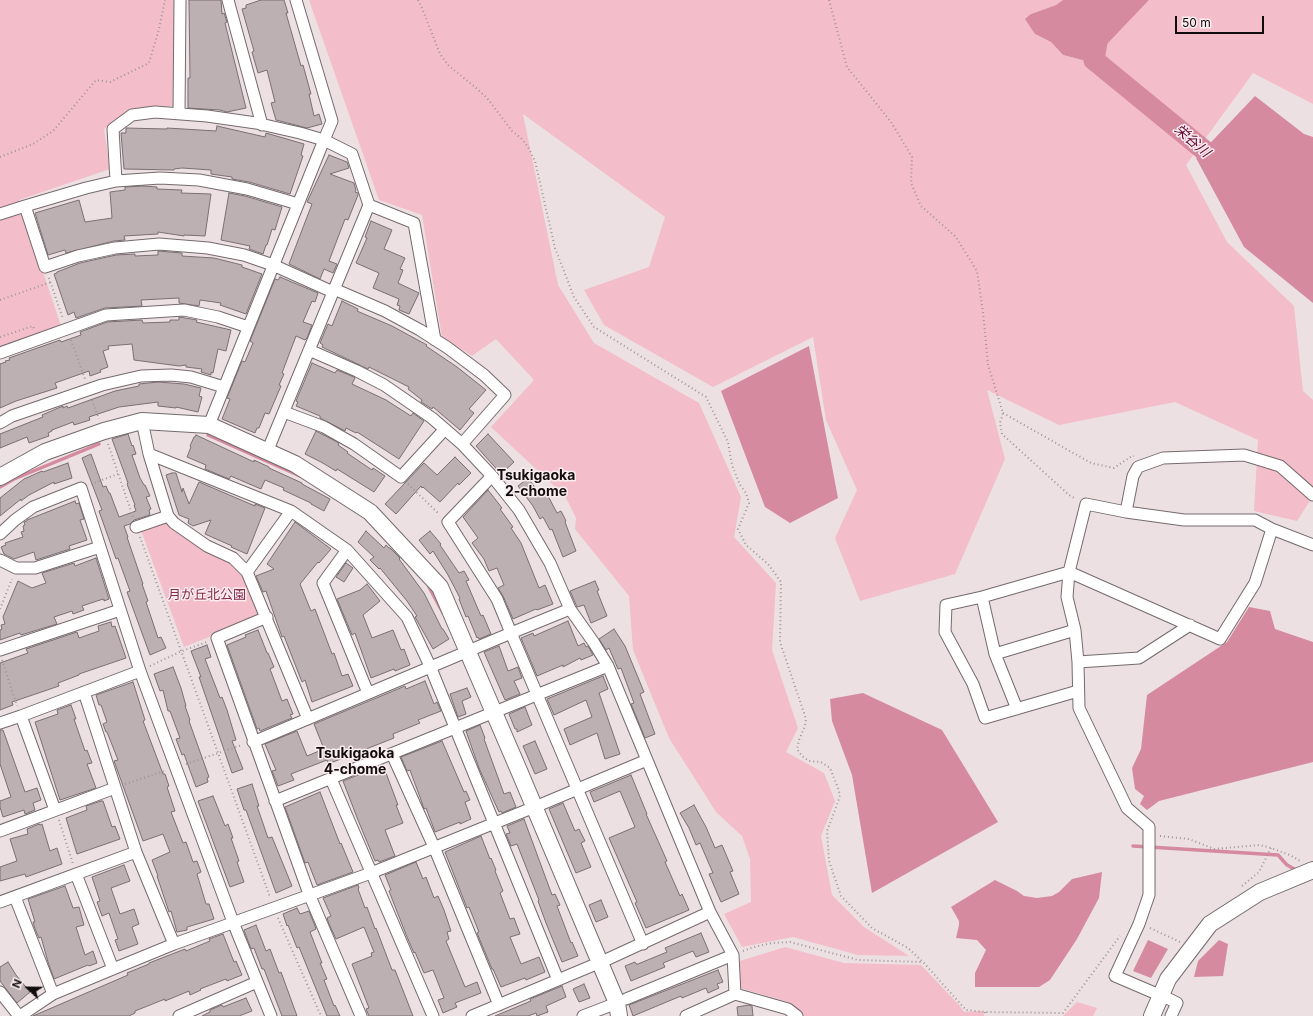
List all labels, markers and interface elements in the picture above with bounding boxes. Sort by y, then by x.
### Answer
scale bar [1177,8,1266,34]
text: 50 m [1182,15,1211,30]
water label: 栄谷川 [1171,121,1213,161]
district label: Tsukigaoka 2-chome [497,468,575,500]
park label: 月が丘北公園 [168,587,246,603]
district label: Tsukigaoka 4-chome [316,746,394,778]
north arrow [8,968,48,1008]
text: N [9,977,25,990]

